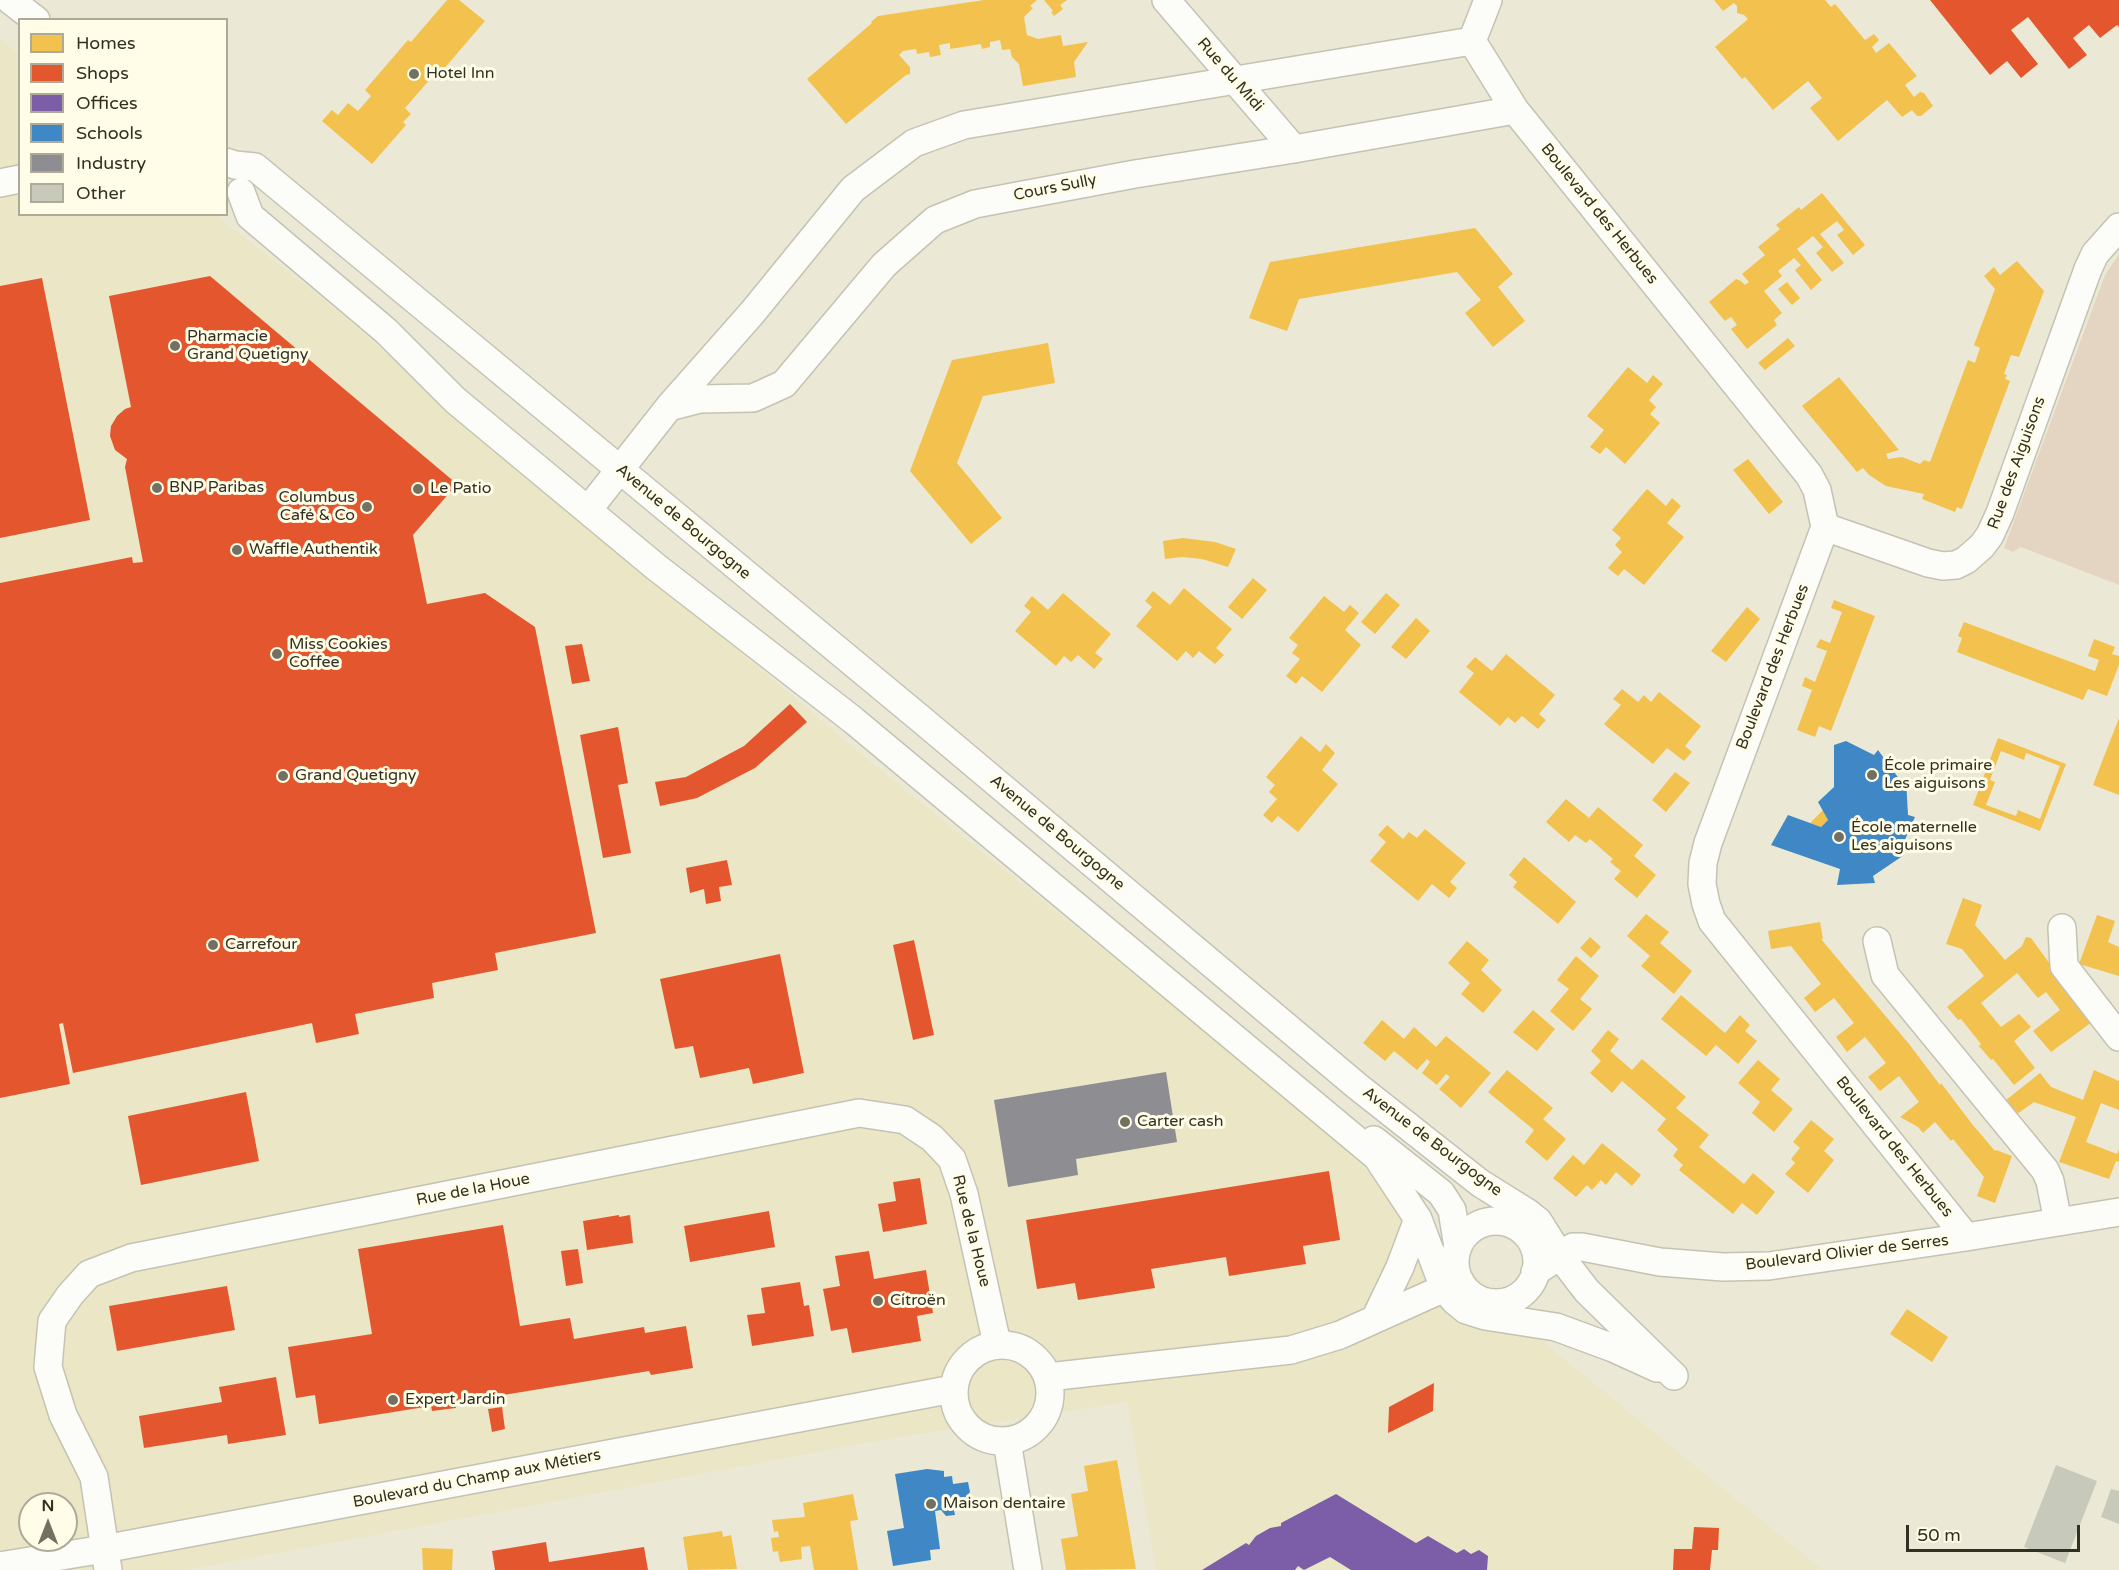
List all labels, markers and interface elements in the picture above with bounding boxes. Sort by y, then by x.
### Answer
legend [18,18,228,216]
text: Homes [76,32,136,54]
street label: Rue du Midi [1193,34,1267,116]
text: Shops [76,62,129,84]
place label: Hotel Inn [426,64,495,84]
marker: Hotel Inn [407,67,421,81]
text: Offices [76,92,138,114]
text: Schools [76,122,143,144]
street label: Boulevard des Herbues [1536,140,1662,288]
text: Industry [76,152,146,174]
street label: Cours Sully [1012,171,1098,205]
text: Other [76,182,126,204]
place label: Pharmacie Grand Quetigny [187,327,308,365]
marker: Pharmacie Grand Quetigny [168,339,182,353]
street label: Rue des Aiguisons [1984,394,2050,532]
street label: Avenue de Bourgogne [612,460,754,584]
place label: BNP Paribas [169,478,264,498]
place label: Le Patio [430,479,491,499]
marker: BNP Paribas [150,481,164,495]
marker: Le Patio [411,482,425,496]
place label: Columbus Café & Co [278,488,355,526]
marker: Columbus Café & Co [360,500,374,514]
place label: Waffle Authentik [249,540,378,560]
marker: Waffle Authentik [230,543,244,557]
street label: Boulevard des Herbues [1733,582,1813,752]
place label: Miss Cookies Coffee [289,635,388,673]
marker: Miss Cookies Coffee [270,647,284,661]
place label: École primaire Les aiguisons [1884,756,1992,794]
place label: Grand Quetigny [295,766,416,786]
marker: École primaire Les aiguisons [1865,768,1879,782]
marker: Grand Quetigny [276,769,290,783]
street label: Avenue de Bourgogne [986,771,1128,895]
place label: École maternelle Les aiguisons [1851,818,1977,856]
marker: École maternelle Les aiguisons [1832,830,1846,844]
place label: Carrefour [225,935,297,955]
marker: Carrefour [206,938,220,952]
street label: Boulevard des Herbues [1831,1073,1957,1221]
street label: Avenue de Bourgogne [1358,1083,1506,1201]
place label: Carter cash [1137,1112,1224,1132]
marker: Carter cash [1118,1115,1132,1129]
street label: Rue de la Houe [415,1170,531,1210]
street label: Rue de la Houe [948,1173,994,1289]
street label: Boulevard Olivier de Serres [1744,1231,1950,1275]
place label: Citroën [890,1291,946,1311]
marker: Citroën [871,1294,885,1308]
place label: Expert Jardin [405,1390,506,1410]
marker: Expert Jardin [386,1393,400,1407]
street label: Boulevard du Champ aux Métiers [351,1446,603,1512]
north arrow [18,1492,78,1552]
place label: Maison dentaire [943,1494,1065,1514]
text: N [42,1496,54,1516]
marker: Maison dentaire [924,1497,938,1511]
scale bar [1909,1513,2083,1551]
text: 50 m [1917,1524,1961,1546]

